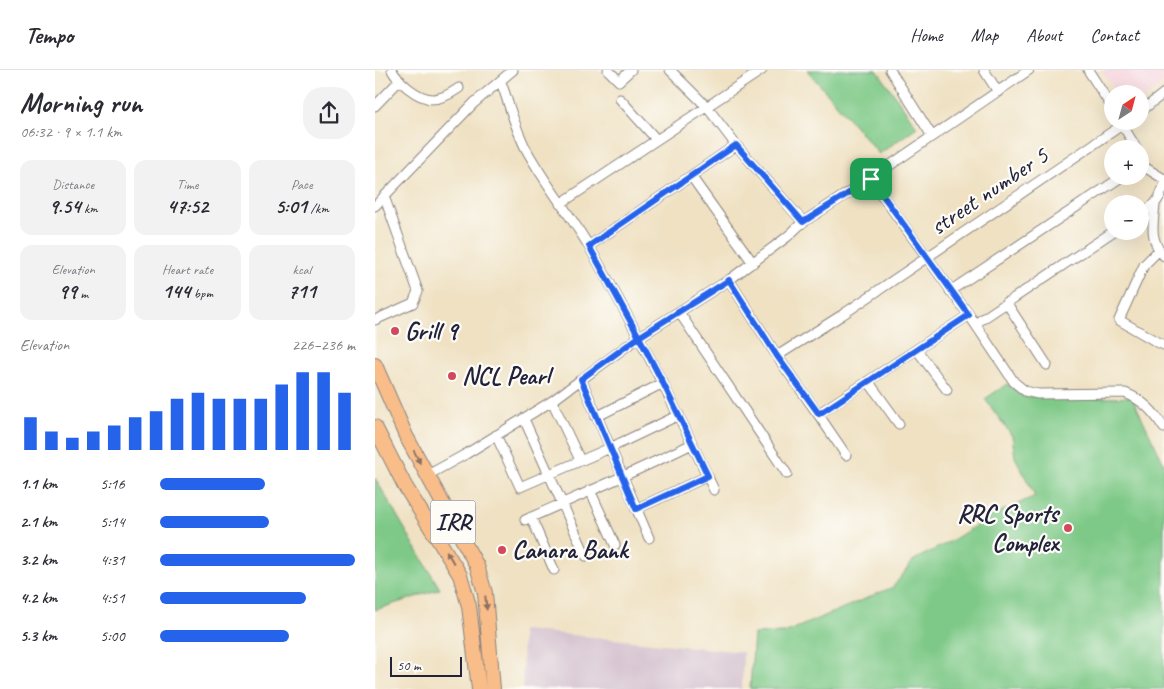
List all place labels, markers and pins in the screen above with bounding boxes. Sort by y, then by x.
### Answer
pin [850,158,892,200]
place label: Grill 9 [405,315,460,347]
marker: Grill 9 [389,325,401,337]
place label: NCL Pearl [462,360,554,392]
marker: NCL Pearl [446,370,458,382]
place label: RRC Sports Complex [957,498,1060,559]
marker: RRC Sports Complex [1062,522,1074,534]
place label: Canara Bank [512,534,630,566]
marker: Canara Bank [496,544,508,556]

